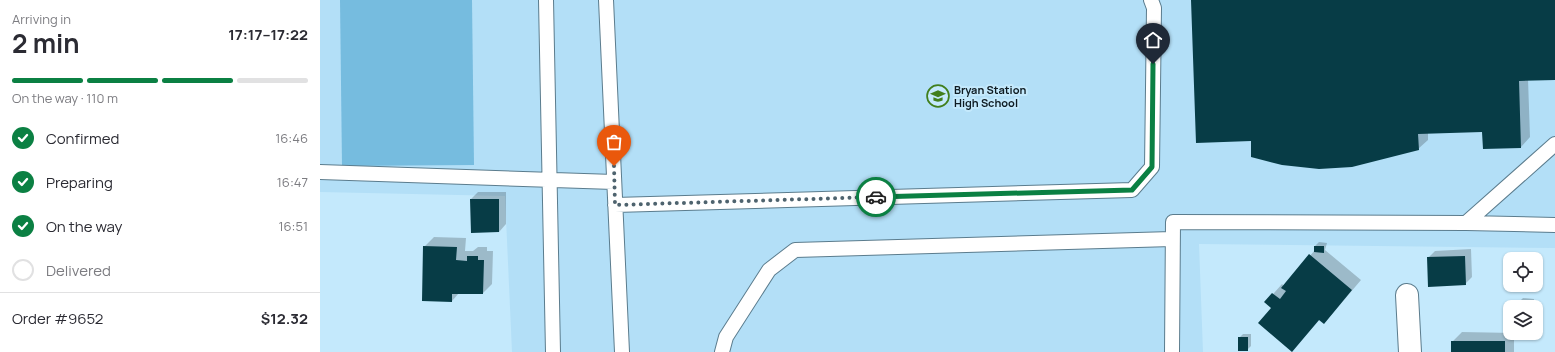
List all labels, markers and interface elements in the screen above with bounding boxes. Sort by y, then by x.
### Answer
text: Arriving in [12,10,71,28]
pin [1136,23,1170,64]
text: 17:17–17:22 [228,24,308,45]
text: 2 min [12,25,80,61]
icon: home [1142,29,1164,51]
place label: Bryan Station High School [954,82,1026,110]
school or university icon: Bryan Station High School [925,83,951,109]
text: On the way · 110 m [12,89,118,107]
pin [597,125,631,166]
icon: check [12,127,34,149]
text: Confirmed [46,128,119,149]
text: 16:46 [275,129,308,147]
icon: bag [603,131,625,153]
icon: check [12,171,34,193]
text: Preparing [46,172,113,193]
text: 16:47 [277,173,308,191]
courier [856,177,896,217]
icon: car [865,186,887,208]
icon: check [12,215,34,237]
text: On the way [46,216,122,237]
text: 16:51 [278,217,308,235]
map controls [1503,252,1543,340]
button: locate [1503,252,1543,292]
text: Delivered [46,260,111,281]
button: layers [1503,300,1543,340]
text: Order #9652 [12,308,103,329]
text: $12.32 [261,308,308,329]

